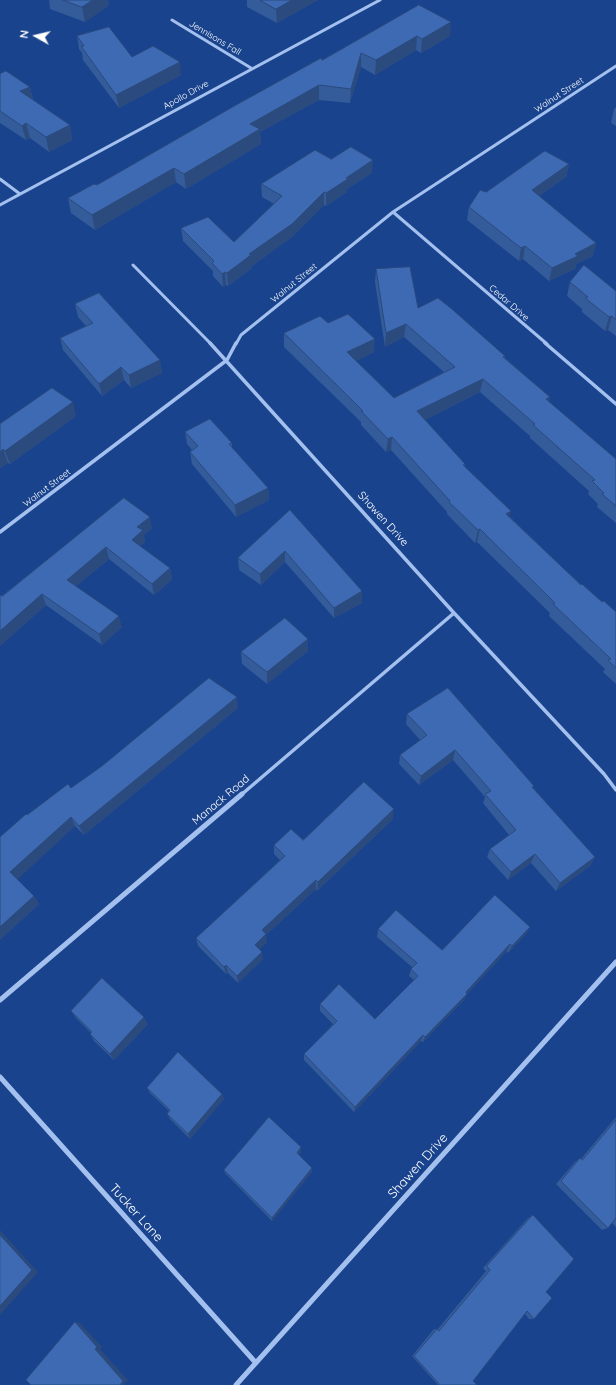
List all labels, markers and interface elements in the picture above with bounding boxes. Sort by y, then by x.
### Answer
north arrow [16,16,56,56]
street label: Jennisons Fall [187,18,243,58]
text: N [17,29,32,39]
street label: Walnut Street [532,75,586,115]
street label: Apollo Drive [161,78,211,112]
street label: Walnut Street [269,261,319,305]
street label: Cedar Drive [487,283,531,323]
street label: Walnut Street [21,467,73,509]
street label: Shawen Drive [355,489,411,549]
street label: Manack Road [190,772,252,828]
street label: Shawen Drive [385,1130,451,1202]
street label: Tucker Lane [106,1181,166,1245]

